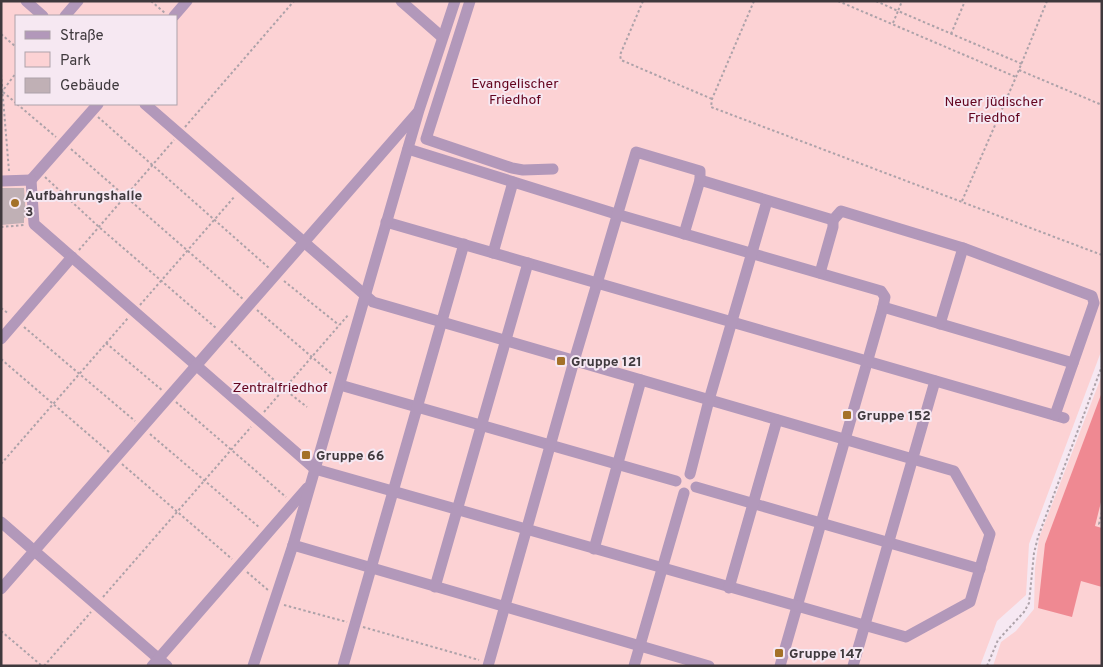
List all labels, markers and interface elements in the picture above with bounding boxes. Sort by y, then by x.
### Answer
legend [15,15,178,105]
text: Straße [60,27,104,46]
text: Park [60,52,91,71]
park label: Evangelischer Friedhof [471,76,559,109]
text: Gebäude [60,77,120,96]
park label: Neuer jüdischer Friedhof [944,94,1044,127]
place label: Aufbahrungshalle 3 [25,188,142,221]
marker: Aufbahrungshalle 3 [9,197,21,209]
place label: Gruppe 121 [571,354,642,371]
marker: Gruppe 121 [555,355,567,367]
park label: Zentralfriedhof [233,380,328,397]
place label: Gruppe 152 [857,408,931,425]
marker: Gruppe 152 [841,409,853,421]
place label: Gruppe 66 [316,448,384,465]
marker: Gruppe 66 [300,449,312,461]
place label: Gruppe 147 [789,646,862,663]
marker: Gruppe 147 [773,647,785,659]

